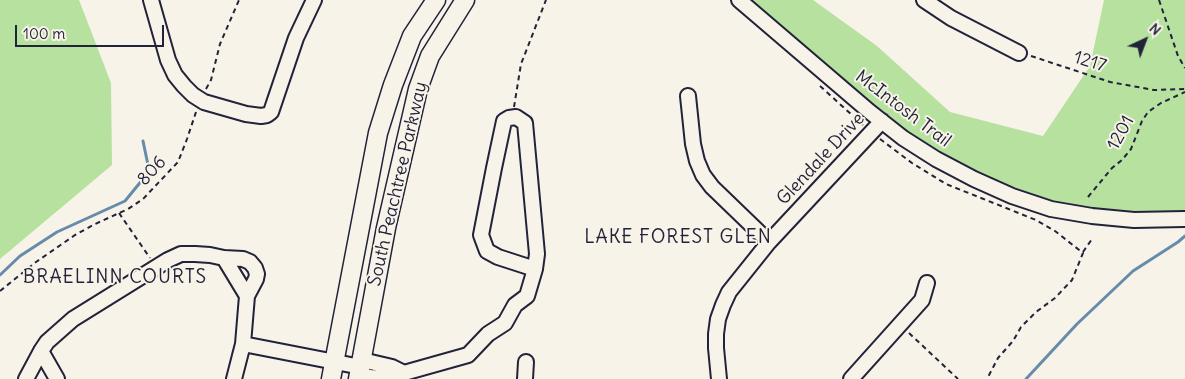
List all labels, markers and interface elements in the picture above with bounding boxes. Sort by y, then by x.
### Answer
scale bar [18,15,166,47]
north arrow [1120,15,1170,65]
text: N [1146,19,1165,39]
text: 100 m [23,24,65,43]
street label: 1217 [1071,47,1109,77]
street label: McIntosh Trail [851,66,955,152]
street label: South Peachtree Parkway [364,80,432,288]
street label: Glendale Drive [773,108,869,210]
street label: 1201 [1103,112,1139,154]
street label: 806 [133,152,171,190]
district label: LAKE FOREST GLEN [582,227,774,249]
district label: BRAELINN COURTS [21,267,209,289]

